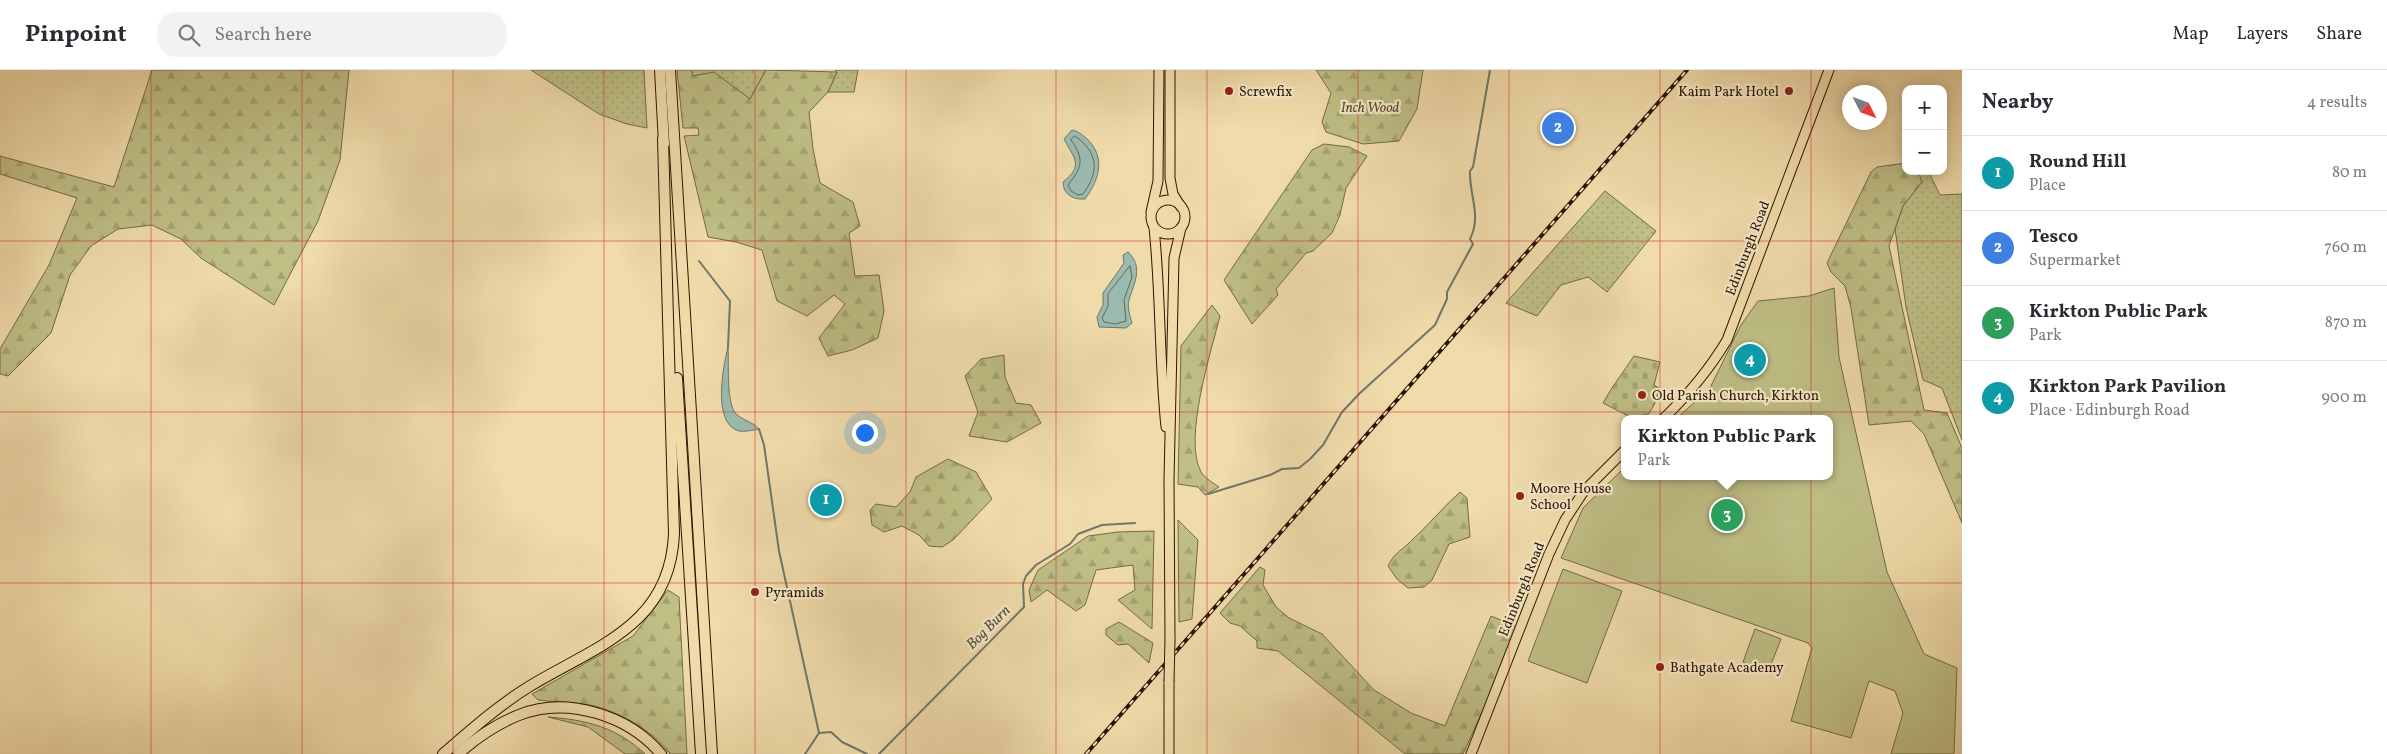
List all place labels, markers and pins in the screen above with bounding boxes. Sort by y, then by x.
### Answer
place label: Screwfix [1239,83,1292,102]
place label: Kaim Park Hotel [1678,83,1779,102]
marker: Screwfix [1223,85,1235,97]
marker: Kaim Park Hotel [1783,85,1795,97]
pin: 2 [1542,109,1574,147]
pin: 4 [1734,341,1766,379]
place label: Old Parish Church, Kirkton [1652,387,1819,406]
marker: Old Parish Church, Kirkton [1636,389,1648,401]
place label: Moore House School [1530,480,1612,515]
pin: 1 [810,481,842,519]
marker: Moore House School [1514,490,1526,502]
pin: 3 [1711,496,1743,534]
place label: Pyramids [765,584,824,603]
marker: Pyramids [749,586,761,598]
place label: Bathgate Academy [1670,659,1784,678]
marker: Bathgate Academy [1654,661,1666,673]

